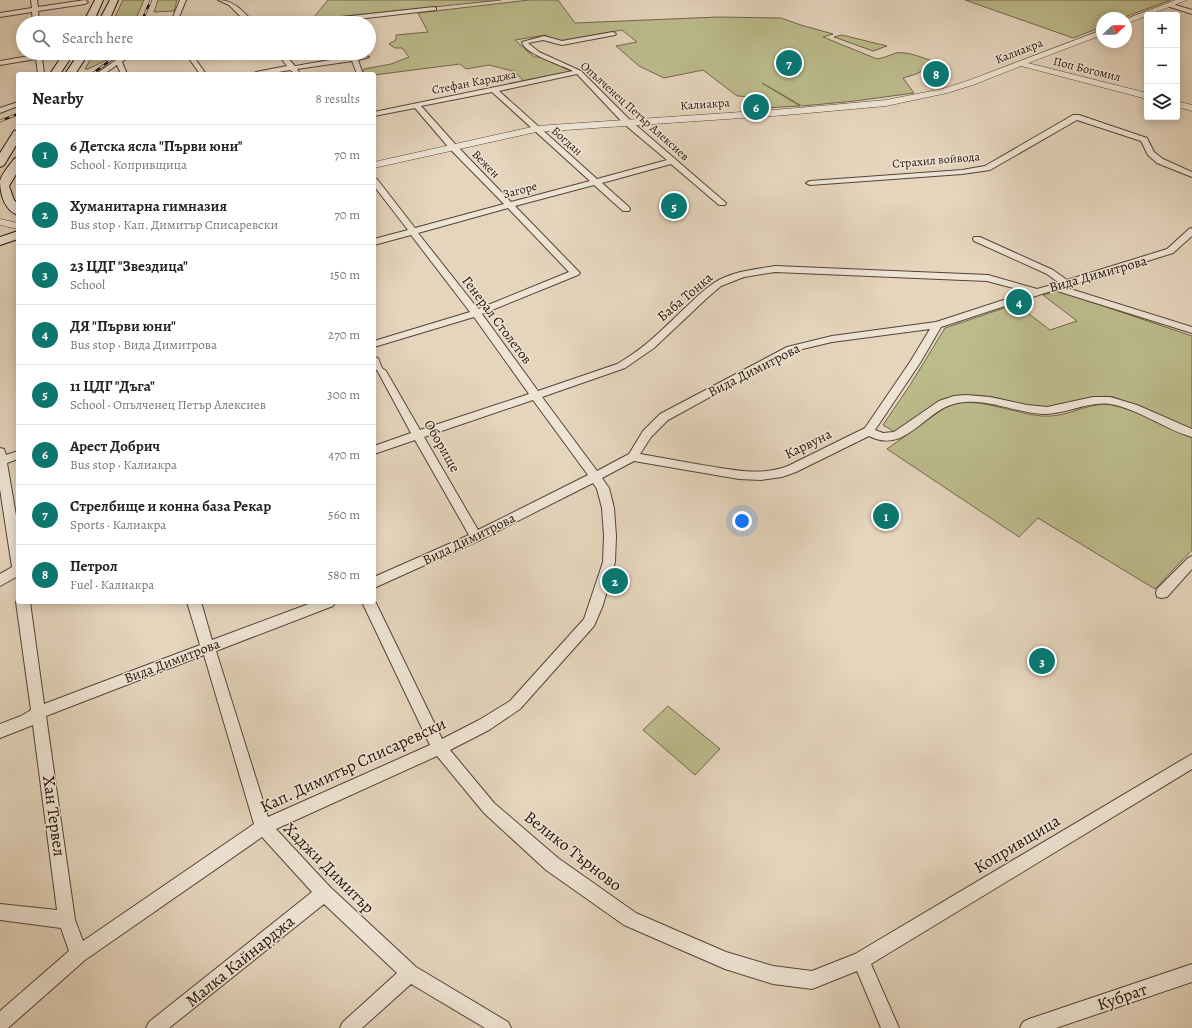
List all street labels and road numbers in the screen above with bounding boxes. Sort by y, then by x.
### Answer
street label: Калиакра [993,34,1045,67]
street label: Поп Богомил [1052,53,1122,85]
street label: Опълченец Петър Алексиев [577,58,693,164]
street label: Стефан Караджа [430,66,518,98]
street label: Калиакра [680,94,731,114]
street label: Богдан [548,123,586,159]
street label: Вежен [469,146,503,182]
street label: Страхил войвода [891,148,981,172]
street label: Загоре [501,178,539,202]
street label: Вида Димитрова [1047,251,1150,297]
street label: Баба Тонка [653,268,717,326]
street label: Генерал Столетов [458,272,537,368]
street label: Вида Димитрова [705,338,804,401]
street label: Оборище [419,416,465,476]
street label: Карвуна [781,424,835,464]
street label: Вида Димитрова [419,508,519,570]
street label: Вида Димитрова [121,634,223,688]
street label: Кап. Димитър Списаревски [256,712,450,818]
street label: Хан Тервел [37,774,71,858]
street label: Велико Търново [519,806,627,896]
street label: Копривщица [970,809,1065,879]
street label: Хаджи Димитър [278,817,380,919]
street label: Малка Кайнарджа [181,910,299,1012]
street label: Кубрат [1094,978,1150,1016]

